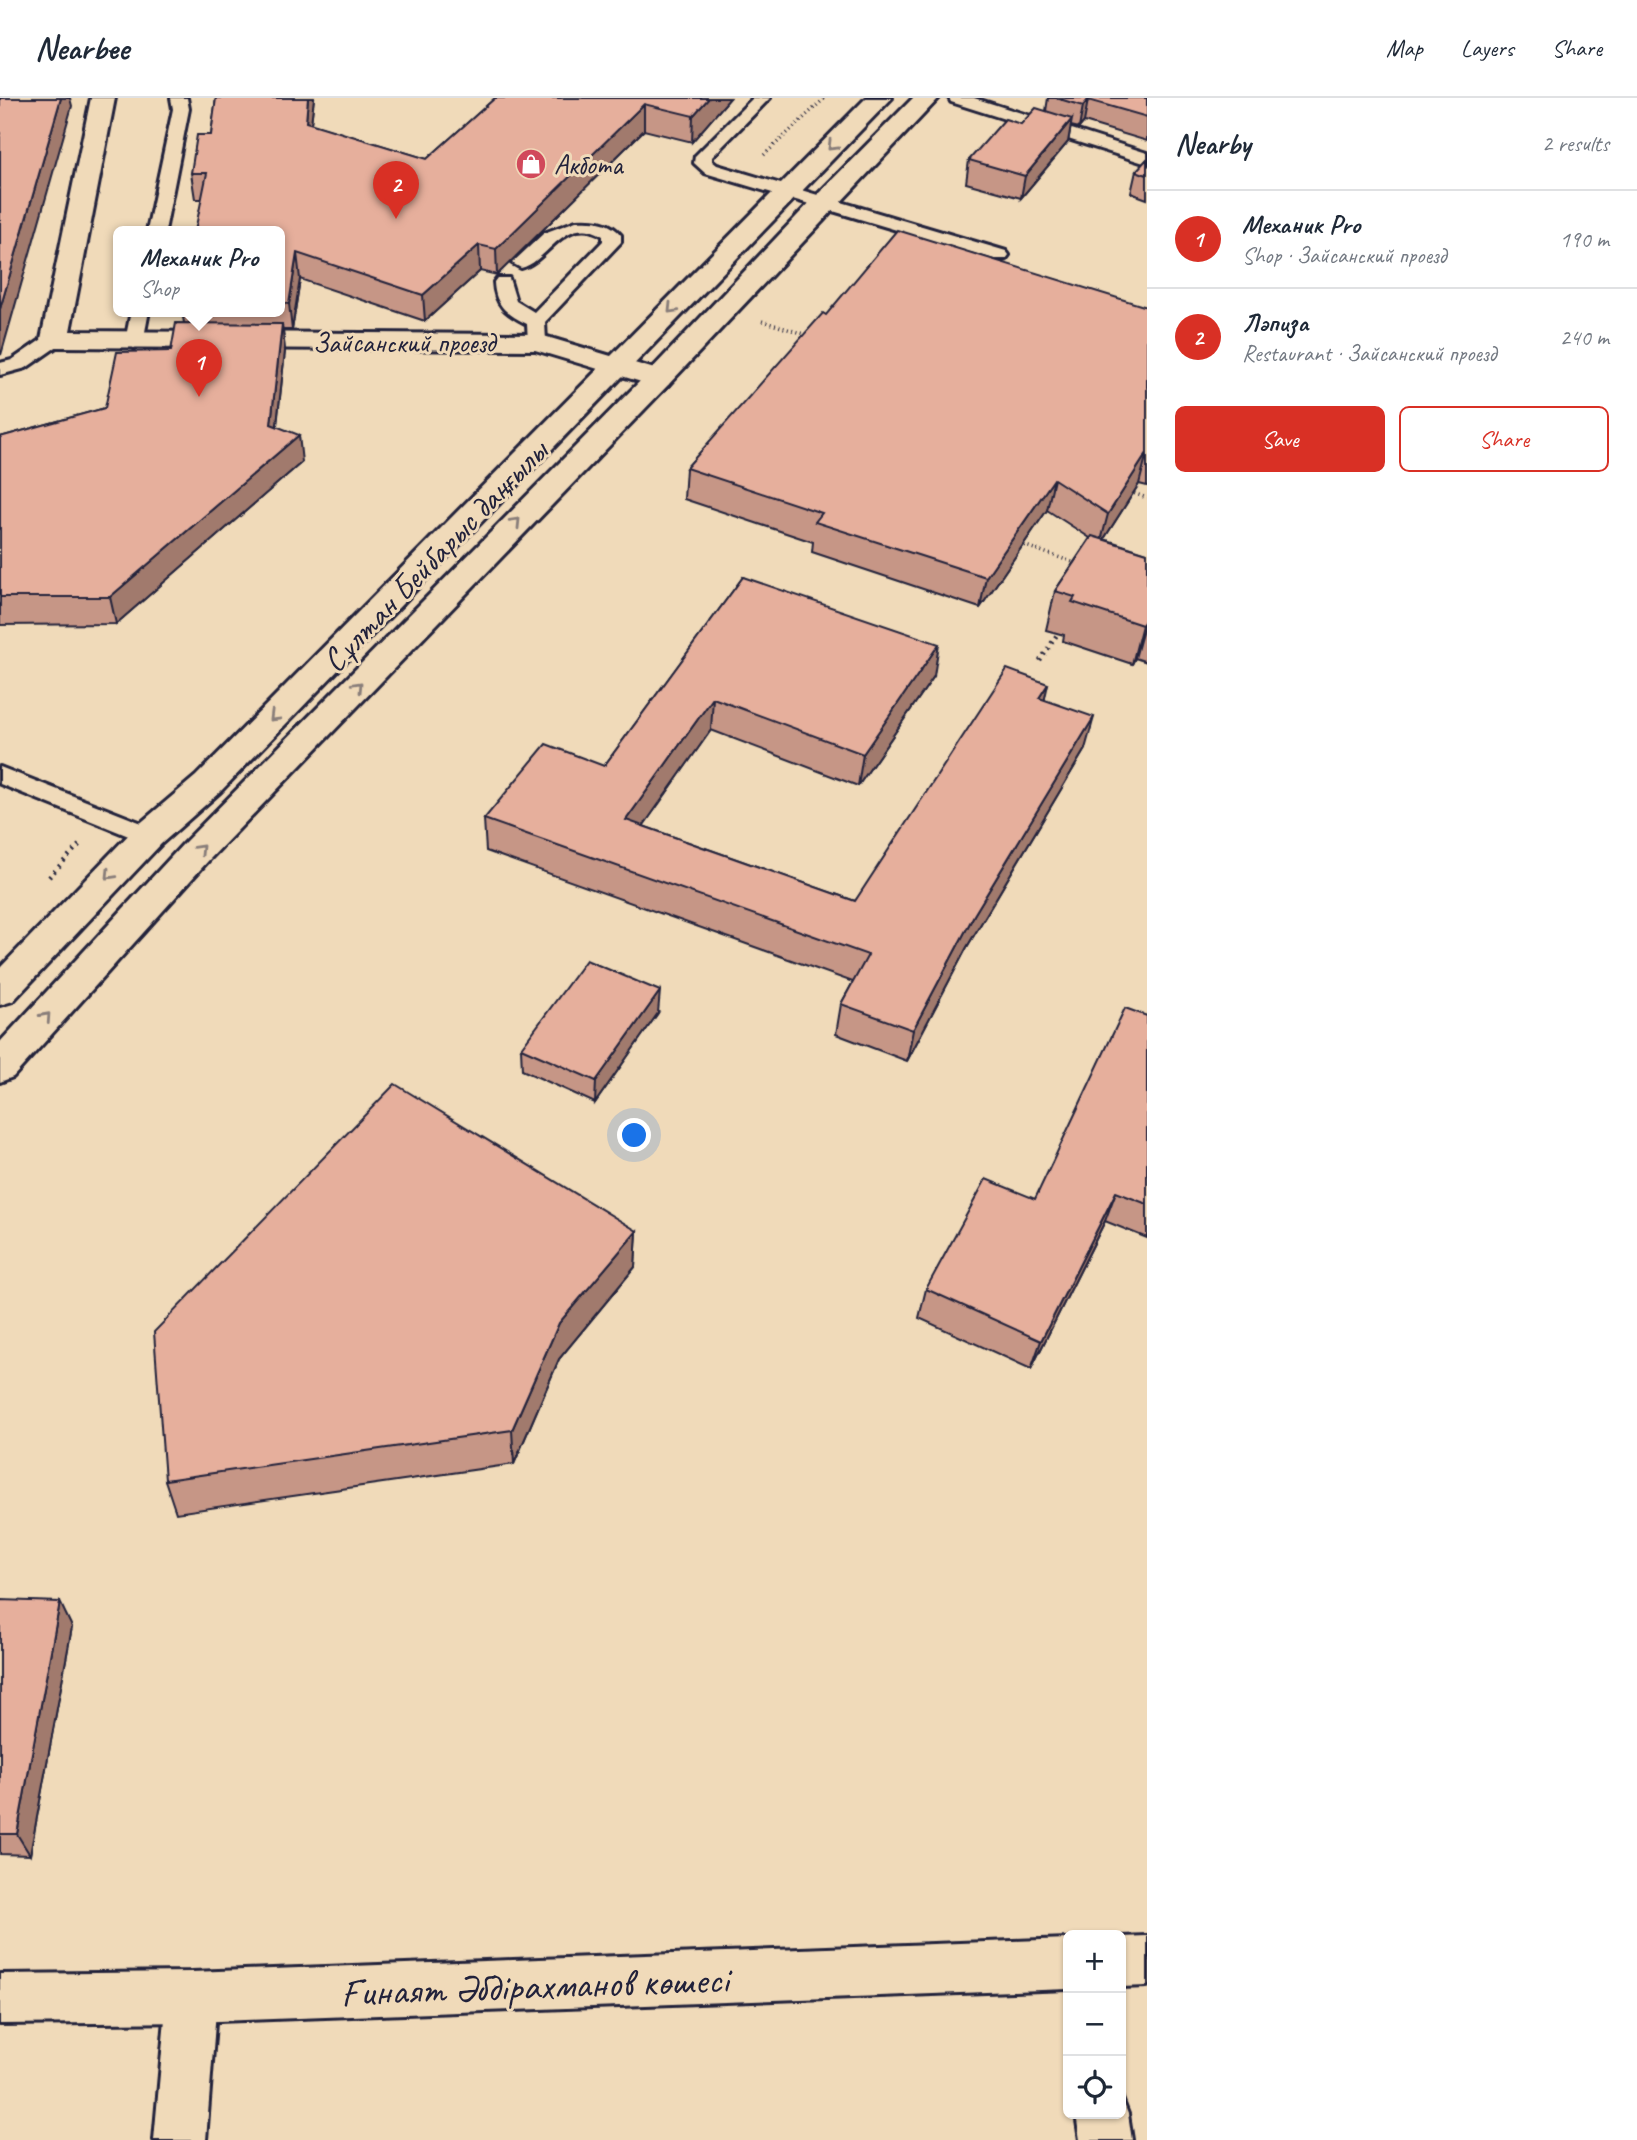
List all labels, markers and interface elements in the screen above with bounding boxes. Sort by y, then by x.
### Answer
text: Nearbee [35,27,129,69]
text: Map [1386,33,1423,63]
text: Layers [1461,33,1514,63]
text: Share [1552,33,1602,63]
text: Nearby [1175,125,1251,163]
text: 2 results [1542,129,1609,158]
one-way arrow [827,138,840,151]
shop icon: Акбота [514,147,548,181]
place label: Акбота [554,147,624,182]
pin: 2 [373,161,419,219]
text: Механик Pro [1242,208,1360,241]
text: 1 [1193,225,1203,254]
text: 190 m [1560,225,1609,254]
popup [113,226,285,317]
text: Механик Pro [140,241,258,274]
text: Shop · Зайсанский проезд [1242,241,1446,270]
text: Shop [140,274,179,303]
one-way arrow [668,300,681,313]
text: Ләпиза [1242,306,1308,339]
text: 2 [1193,323,1203,352]
text: 240 m [1560,323,1609,352]
street label: Зайсанский проезд [313,325,498,360]
pin: 1 [176,339,222,397]
text: Restaurant · Зайсанский проезд [1242,339,1496,368]
button: Save [1175,406,1385,472]
button: Share [1399,406,1609,472]
street label: Сұлтан Бейбарыс даңғылы [313,429,558,681]
one-way arrow [508,518,521,531]
one-way arrow [350,681,363,694]
one-way arrow [270,709,282,721]
one-way arrow [191,844,204,857]
one-way arrow [106,867,119,880]
one-way arrow [38,1012,50,1025]
your location [617,1118,651,1152]
map controls [1063,1930,1126,2119]
button: + [1063,1930,1126,1993]
street label: Ғинаят Әбдірахманов көшесі [339,1954,734,2018]
button: − [1063,1993,1126,2056]
button: locate [1063,2056,1126,2119]

